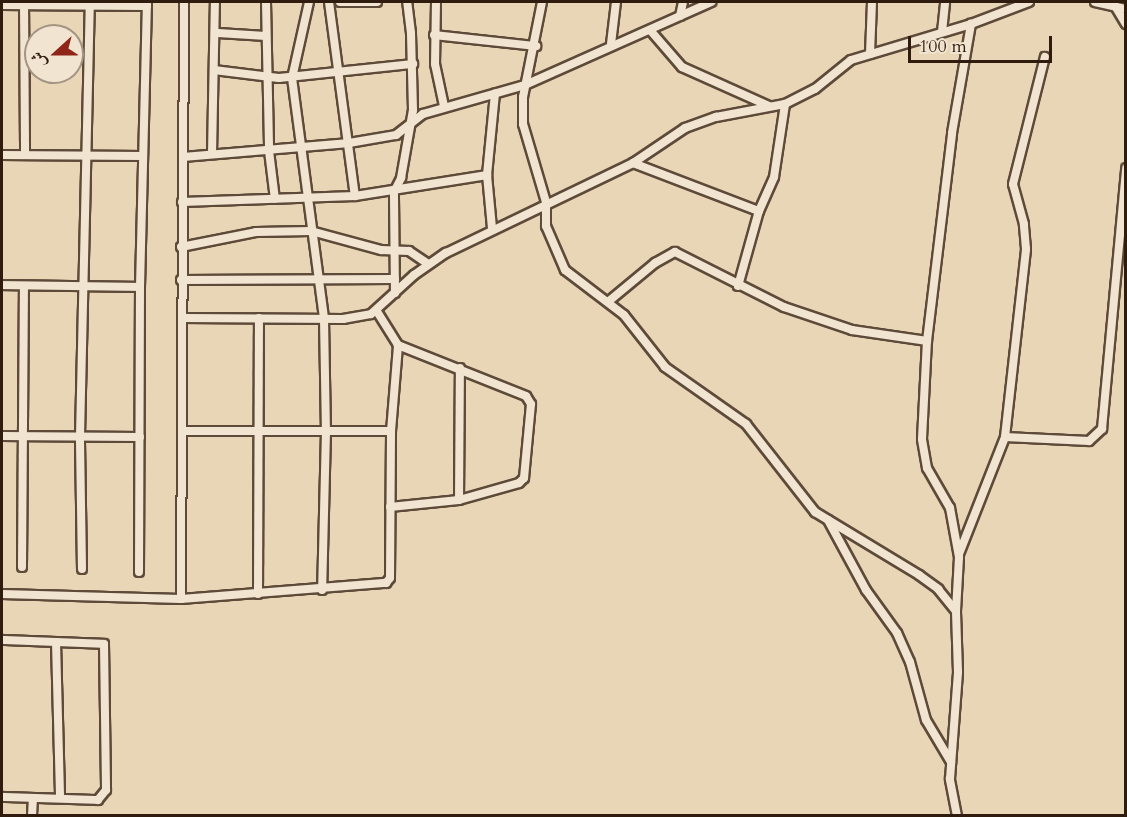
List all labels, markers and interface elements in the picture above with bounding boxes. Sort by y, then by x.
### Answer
north arrow [24,24,84,84]
scale bar [911,24,1055,62]
text: 100 m [919,34,967,59]
text: ش [26,48,52,71]

